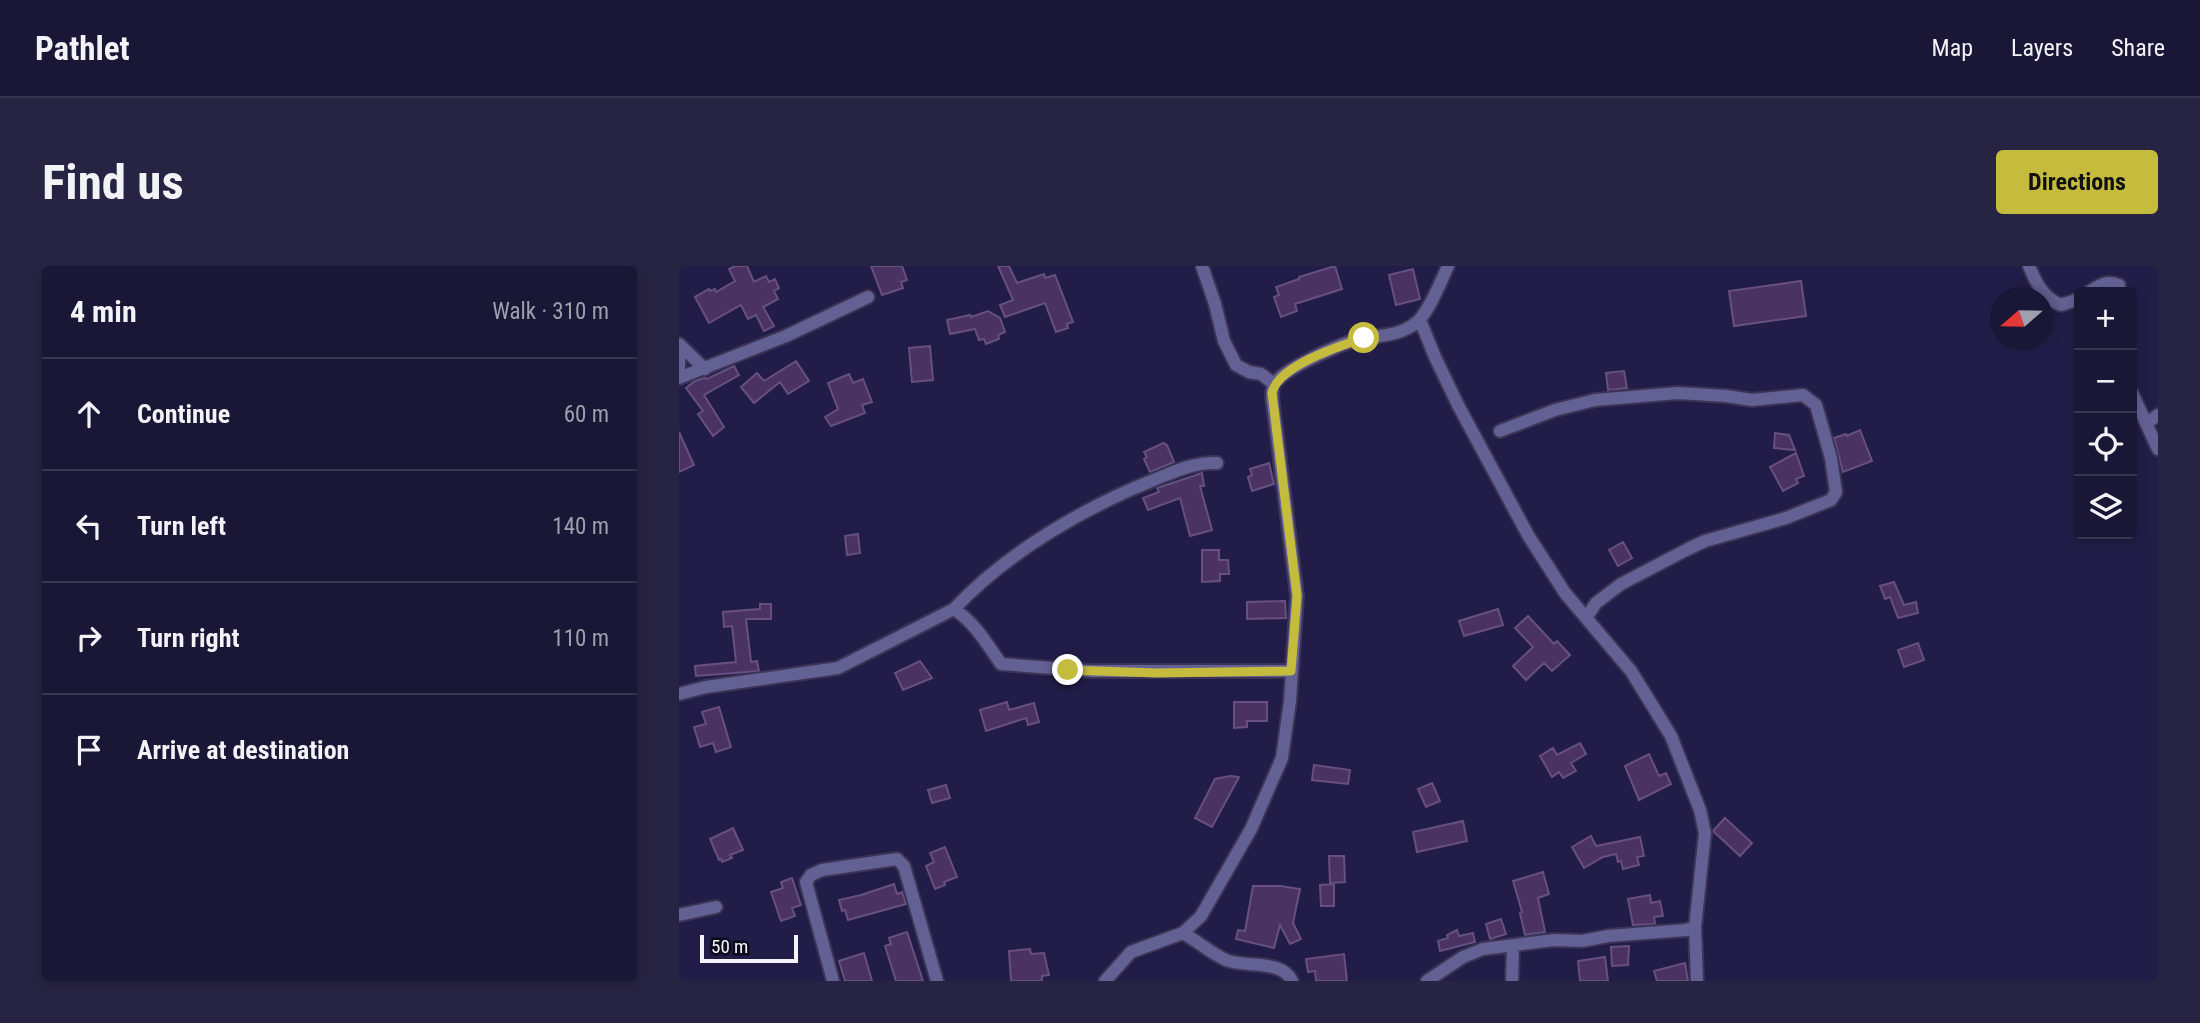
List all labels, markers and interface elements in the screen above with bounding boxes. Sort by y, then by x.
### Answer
text: Pathlet [35,29,130,68]
text: Map [1932,34,1973,62]
text: Layers [2011,34,2073,62]
text: Share [2111,34,2165,62]
button: Directions [1996,150,2158,214]
text: Find us [42,154,184,211]
north arrow [1990,287,2053,350]
map controls [2074,287,2137,539]
button: + [2074,287,2137,350]
text: 4 min [70,294,137,329]
text: Walk · 310 m [492,298,609,325]
route start [1348,322,1379,353]
button: − [2074,350,2137,413]
icon: ahead [70,395,108,433]
text: Continue [137,399,230,429]
text: 60 m [564,401,609,428]
button: locate [2074,413,2137,476]
button: layers [2074,476,2137,539]
icon: left [70,507,108,545]
text: Turn left [137,511,226,541]
text: 140 m [552,513,609,540]
icon: right [70,619,108,657]
text: Turn right [137,623,239,653]
text: 110 m [552,625,609,652]
route end [1052,654,1083,685]
icon: arrive [70,731,108,769]
text: Arrive at destination [137,735,349,765]
scale bar [700,932,798,964]
text: 50 m [711,935,748,958]

